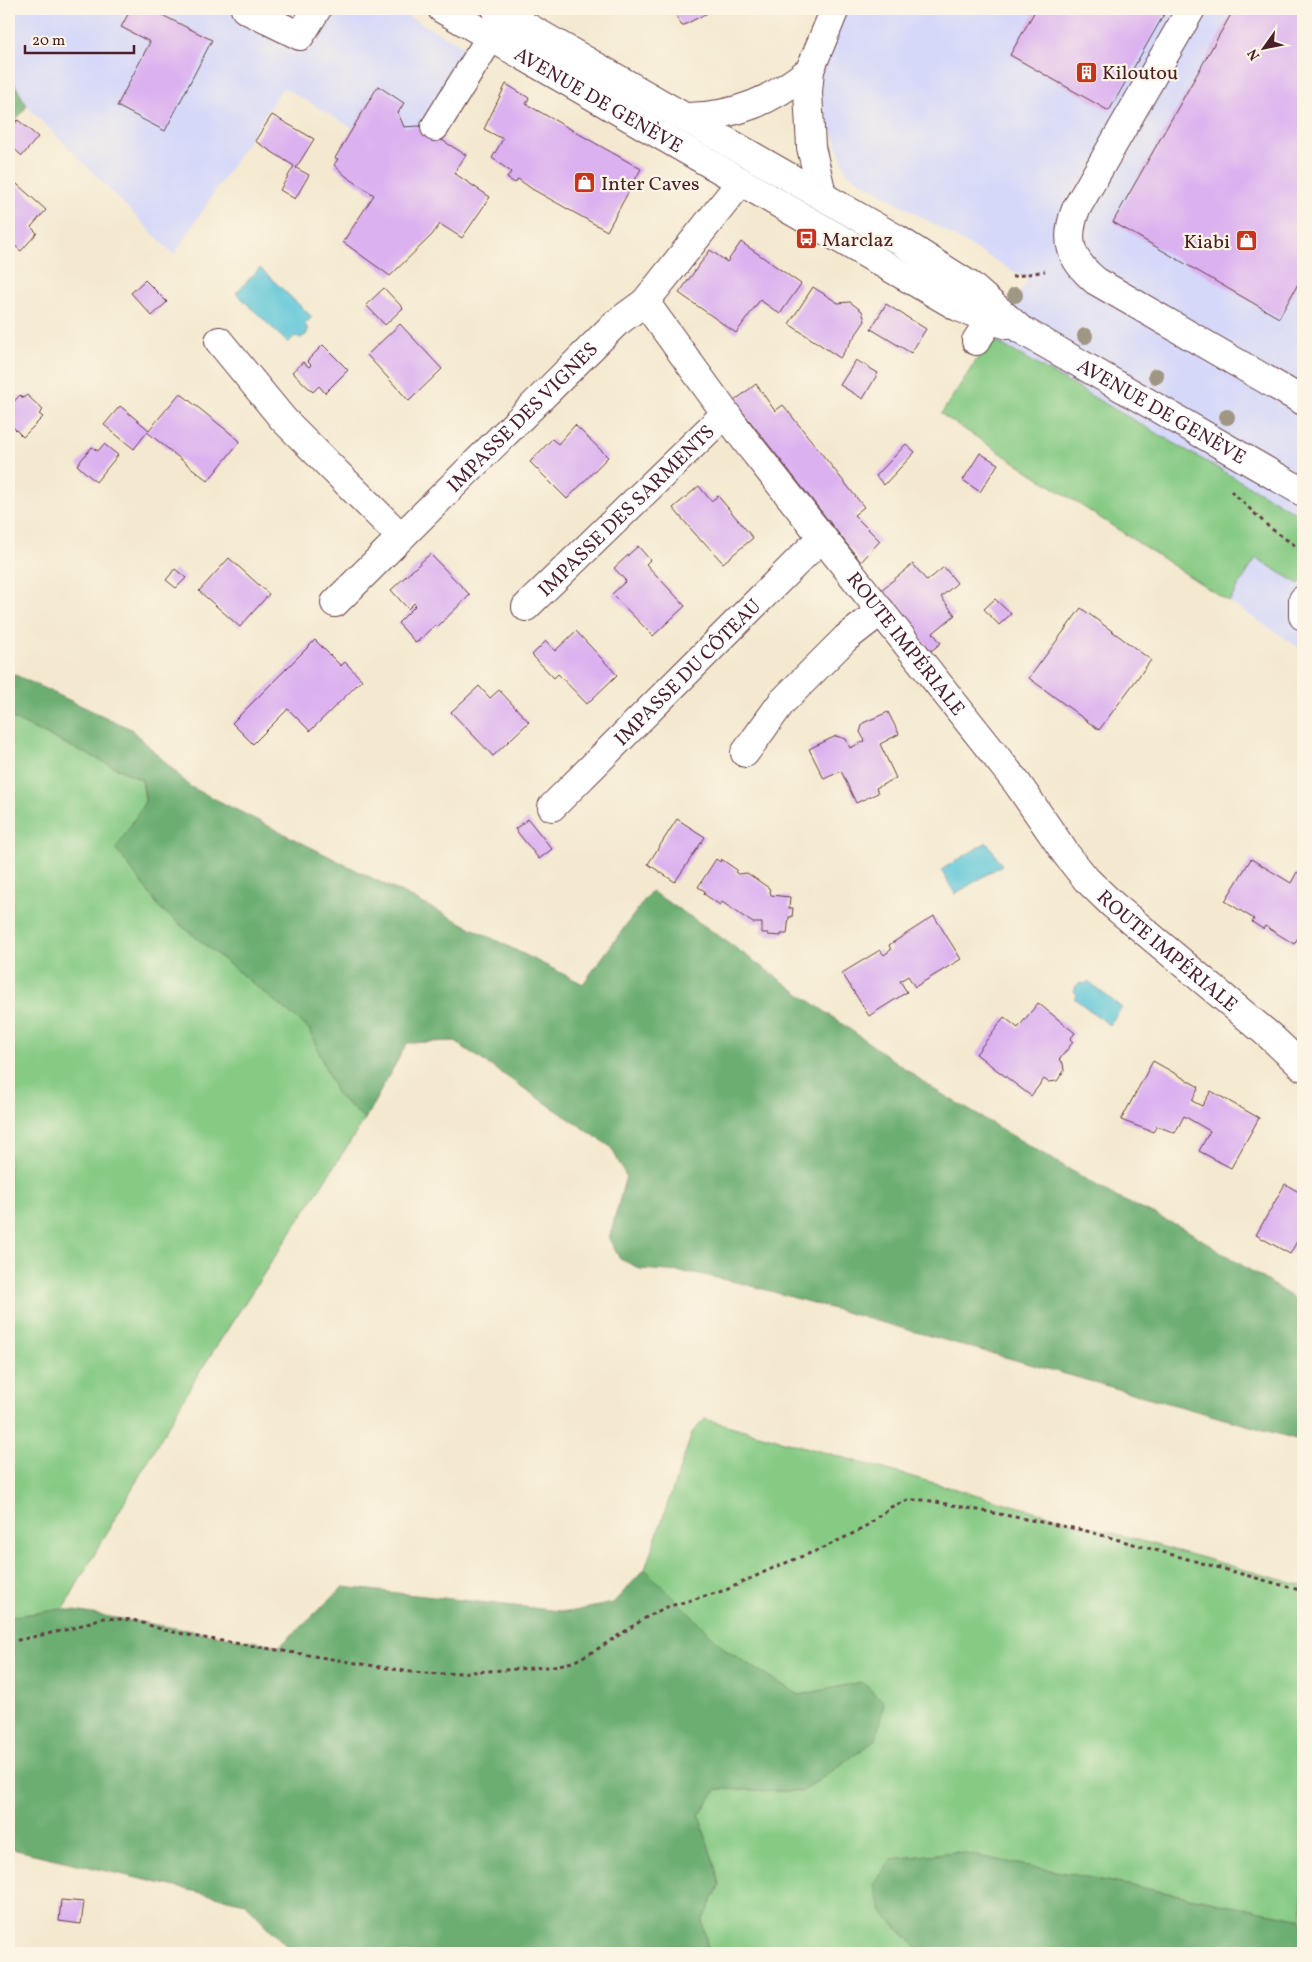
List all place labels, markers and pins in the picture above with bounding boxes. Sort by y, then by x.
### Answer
building icon: Kiloutou [1074,60,1098,84]
place label: Kiloutou [1102,60,1178,88]
shop icon: Inter Caves [573,171,597,195]
place label: Inter Caves [601,171,700,199]
bus stop icon: Marclaz [794,227,818,251]
place label: Marclaz [822,227,893,255]
place label: Kiabi [1184,229,1230,257]
shop icon: Kiabi [1234,229,1258,253]

